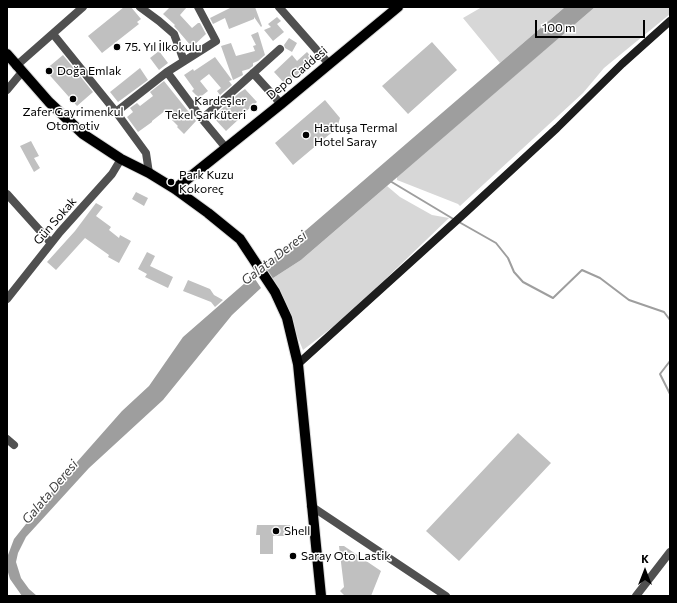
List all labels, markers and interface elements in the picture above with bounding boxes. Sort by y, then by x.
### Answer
scale bar [537,12,647,38]
text: 100 m [542,20,576,34]
place label: 75. Yıl İlkokulu [125,40,201,54]
marker: 75. Yıl İlkokulu [112,42,122,52]
street label: Depo Caddesi [264,43,330,103]
place label: Doğa Emlak [57,64,121,78]
marker: Doğa Emlak [44,66,54,76]
marker: Zafer Gayrimenkul Otomotiv [68,94,78,104]
place label: Kardeşler Tekel Şarküteri [165,94,246,122]
marker: Kardeşler Tekel Şarküteri [249,103,259,113]
place label: Zafer Gayrimenkul Otomotiv [22,105,124,133]
place label: Hattuşa Termal Hotel Saray [314,121,398,149]
marker: Hattuşa Termal Hotel Saray [301,130,311,140]
place label: Park Kuzu Kokoreç [179,168,234,196]
marker: Park Kuzu Kokoreç [166,177,176,187]
street label: Gün Sokak [30,194,80,248]
water label: Galata Deresi [238,228,310,288]
water label: Galata Deresi [19,457,81,527]
place label: Shell [284,524,310,538]
marker: Shell [271,526,281,536]
place label: Saray Oto Lastik [301,549,391,563]
marker: Saray Oto Lastik [288,551,298,561]
north arrow [625,551,665,591]
text: K [641,552,649,565]

